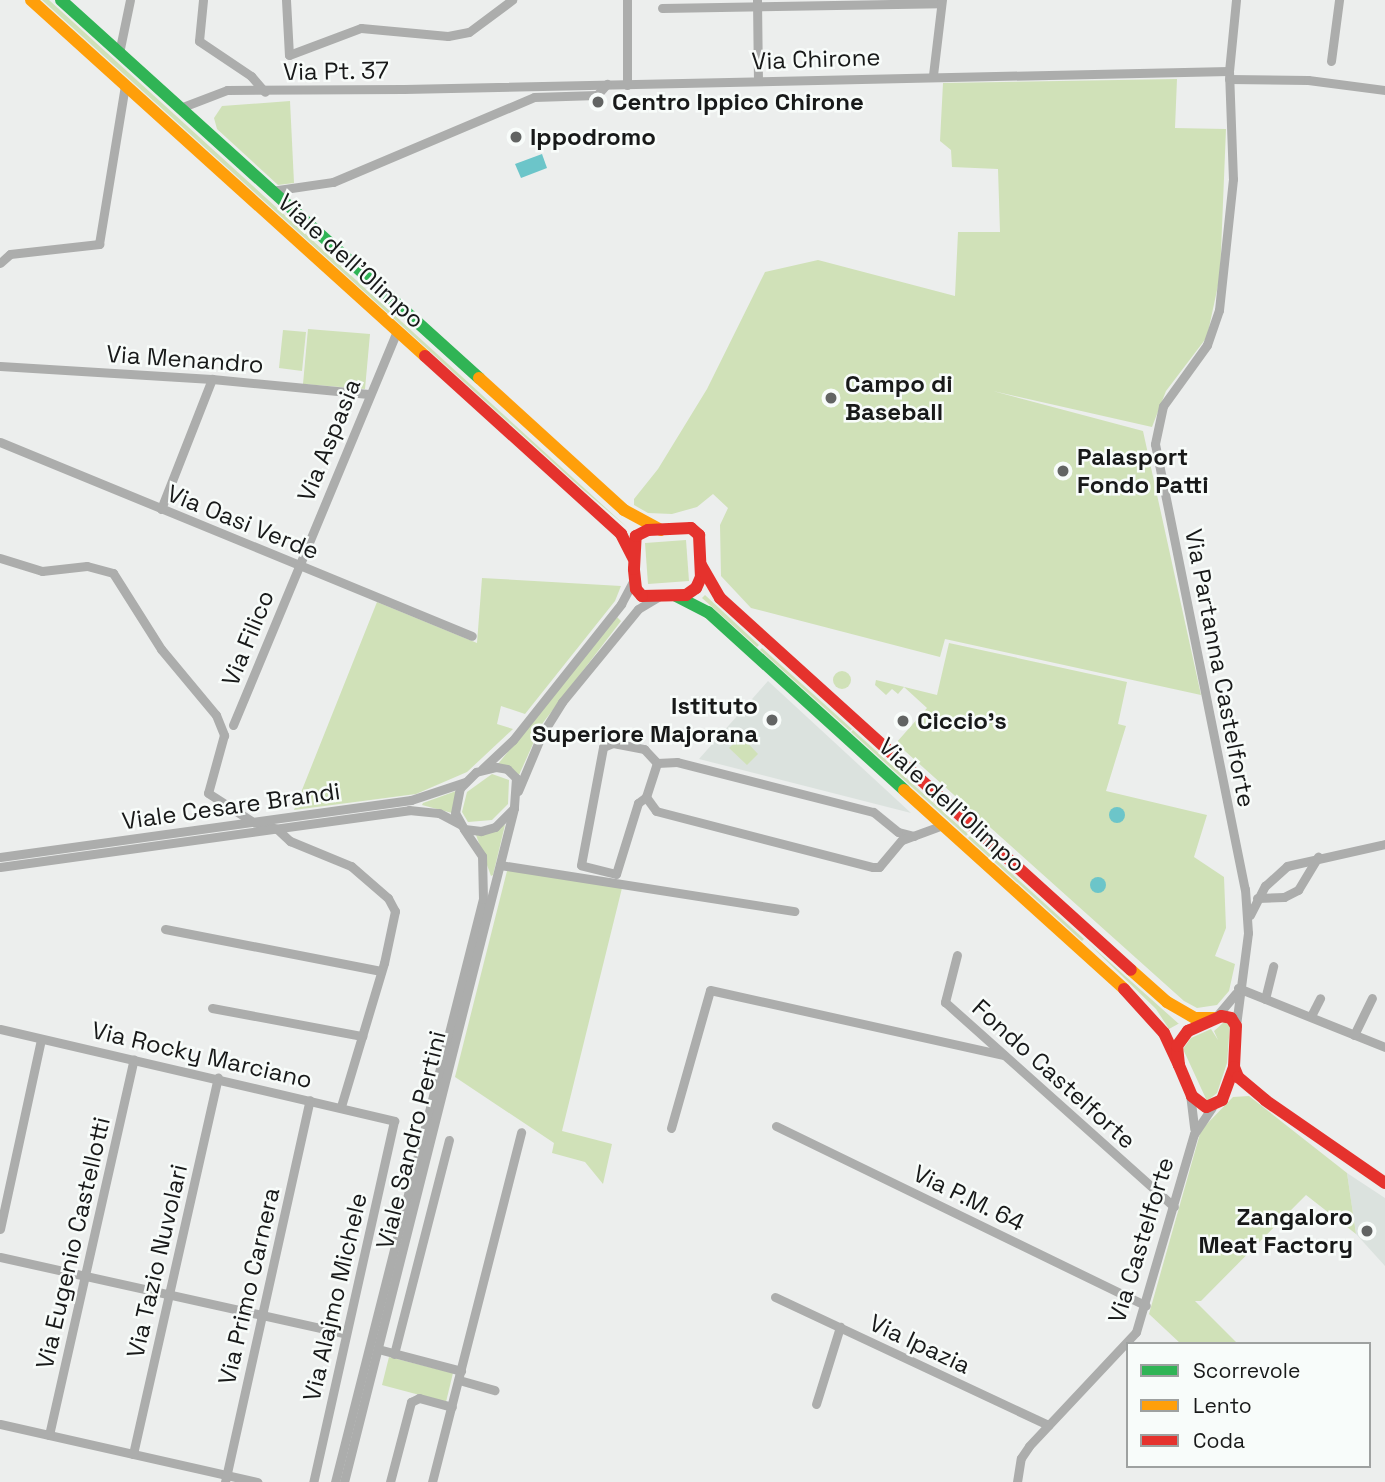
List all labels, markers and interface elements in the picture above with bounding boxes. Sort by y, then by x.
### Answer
street label: Via Chirone [751,42,881,76]
street label: Via Pt. 37 [283,56,389,86]
place label: Centro Ippico Chirone [612,88,864,116]
marker: Centro Ippico Chirone [590,94,606,110]
place label: Ippodromo [530,123,656,151]
marker: Ippodromo [508,129,524,145]
street label: Viale dell'Olimpo [272,188,430,334]
street label: Via Menandro [105,339,265,379]
place label: Campo di Baseball [845,370,953,426]
street label: Via Aspasia [291,374,367,506]
marker: Campo di Baseball [823,390,839,406]
place label: Palasport Fondo Patti [1077,443,1209,499]
marker: Palasport Fondo Patti [1055,463,1071,479]
street label: Via Oasi Verde [163,478,323,566]
street label: Via Partanna Castelforte [1179,526,1261,810]
street label: Via Filico [216,586,280,690]
place label: Istituto Superiore Majorana [532,692,758,748]
place label: Ciccio's [917,707,1007,735]
marker: Istituto Superiore Majorana [764,712,780,728]
marker: Ciccio's [895,713,911,729]
street label: Viale dell'Olimpo [873,732,1031,878]
street label: Viale Cesare Brandi [120,776,342,836]
street label: Fondo Castelforte [966,993,1142,1155]
street label: Via Rocky Marciano [89,1016,315,1094]
street label: Viale Sandro Pertini [370,1028,452,1252]
street label: Via Eugenio Castellotti [30,1114,116,1372]
street label: Via Castelforte [1102,1154,1180,1326]
street label: Via P.M. 64 [908,1158,1030,1238]
street label: Via Tazio Nuvolari [121,1161,193,1361]
street label: Via Primo Carnera [212,1185,286,1387]
street label: Via Alajmo Michele [297,1190,373,1404]
place label: Zangaloro Meat Factory [1199,1203,1353,1259]
marker: Zangaloro Meat Factory [1359,1223,1375,1239]
street label: Via Ipazia [865,1308,975,1380]
legend [1126,1342,1371,1468]
text: Scorrevole [1193,1357,1300,1384]
text: Lento [1193,1392,1252,1419]
text: Coda [1193,1427,1245,1454]

